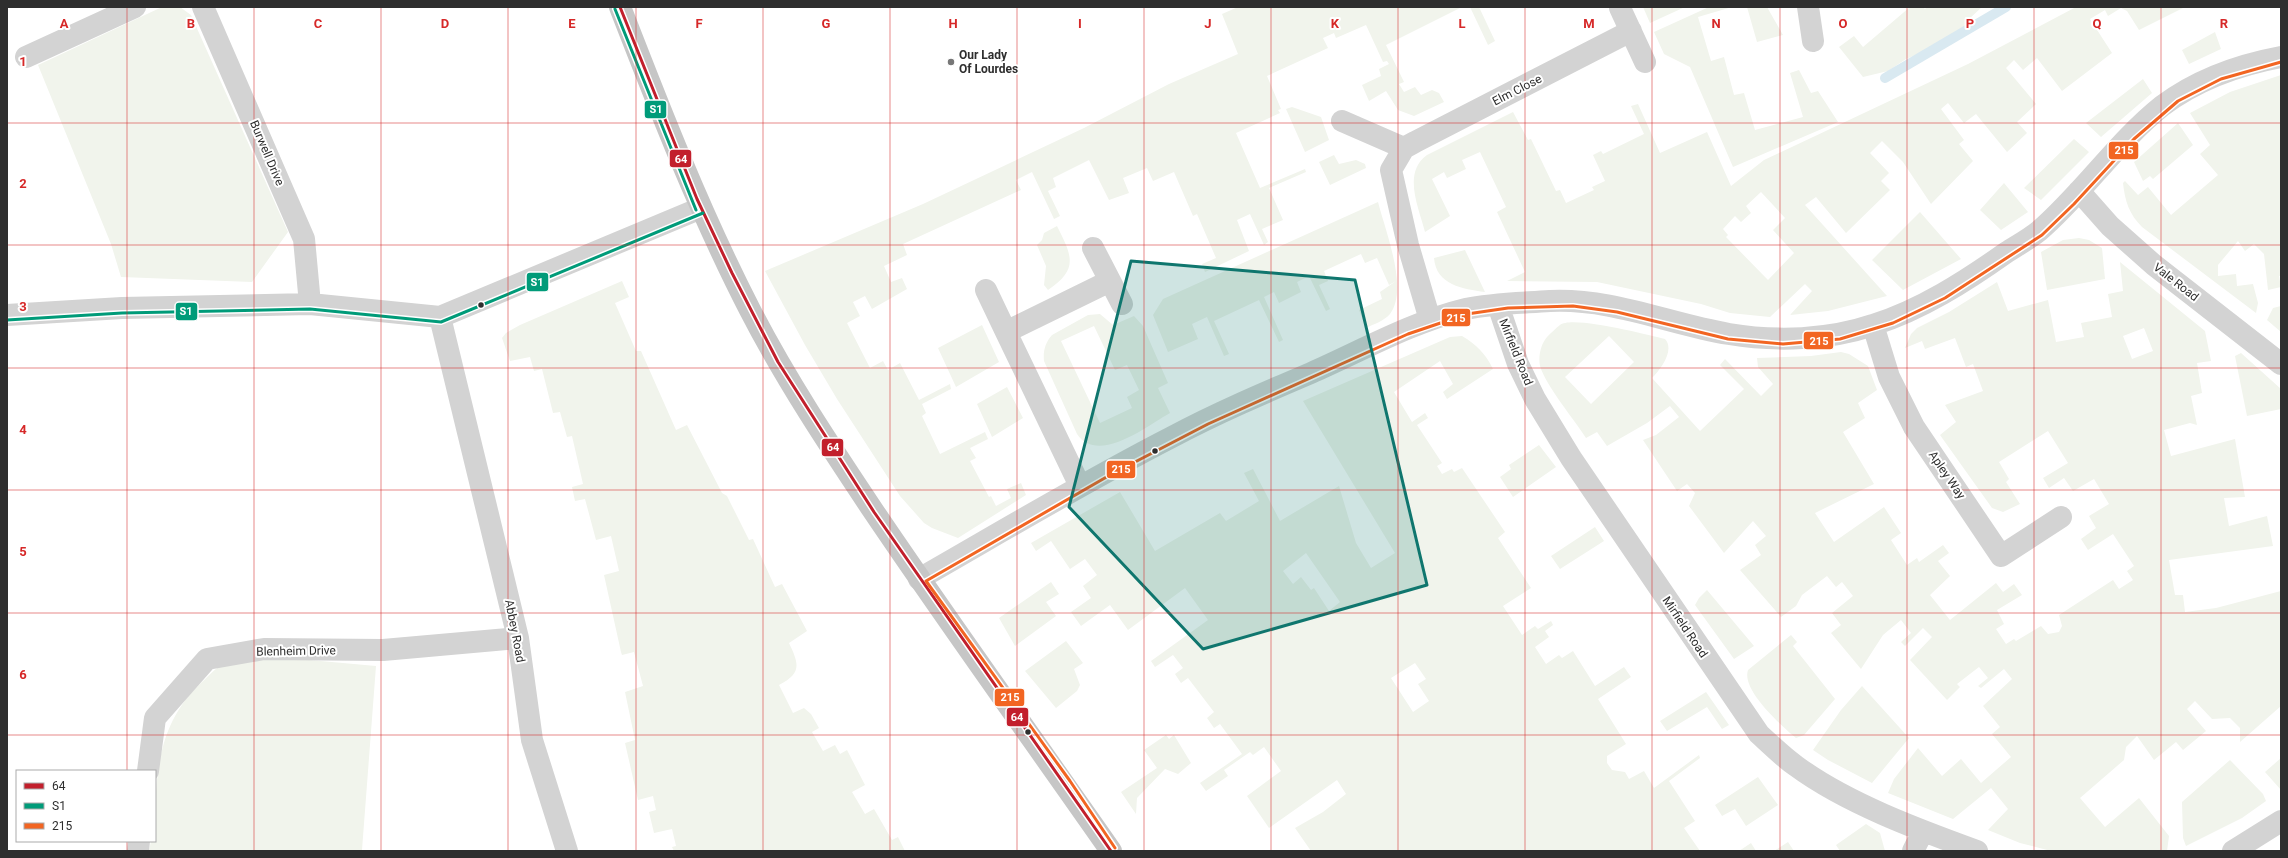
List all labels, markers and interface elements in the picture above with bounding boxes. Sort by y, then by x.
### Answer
text: A [60,16,69,31]
text: B [187,16,195,31]
text: C [314,16,323,31]
text: D [441,16,449,31]
text: E [568,16,576,31]
text: F [695,16,703,31]
text: G [822,16,831,31]
text: H [948,16,958,31]
text: I [1078,16,1082,31]
text: J [1204,16,1212,31]
text: K [1331,16,1340,31]
text: L [1458,16,1466,31]
text: M [1583,16,1595,31]
text: N [1711,16,1721,31]
text: O [1839,16,1848,31]
text: P [1966,16,1974,31]
text: Q [2093,16,2102,31]
text: R [2220,16,2229,31]
place label: Our Lady Of Lourdes [959,48,1018,76]
text: 1 [19,54,27,69]
marker: Our Lady Of Lourdes [946,57,956,67]
street label: Elm Close [1490,72,1544,108]
line badge: S1 [644,100,667,119]
text: S1 [649,103,663,116]
street label: Burwell Drive [247,118,287,188]
line badge: 215 [2108,141,2139,160]
text: 215 [2115,144,2133,157]
line badge: 64 [669,149,692,168]
text: 64 [675,153,688,166]
text: 2 [19,176,27,191]
street label: Vale Road [2151,260,2201,304]
line badge: S1 [526,272,549,292]
text: S1 [530,276,544,289]
text: 3 [19,299,27,314]
unlabelled marker [476,300,486,310]
line badge: S1 [175,302,198,321]
text: S1 [179,305,193,318]
line badge: 215 [1441,308,1471,327]
text: 215 [1447,312,1465,325]
street label: Mirfield Road [1496,317,1536,387]
line badge: 215 [1803,331,1834,350]
text: 215 [1810,335,1828,348]
text: 4 [19,422,27,437]
line badge: 64 [821,438,844,457]
text: 64 [827,441,840,454]
unlabelled marker [1150,446,1160,456]
street label: Apley Way [1926,448,1968,502]
line badge: 215 [1106,460,1136,479]
text: 215 [1112,463,1130,476]
text: 5 [19,544,27,559]
street label: Mirfield Road [1659,594,1711,660]
street label: Abbey Road [502,598,528,664]
street label: Blenheim Drive [256,643,336,659]
text: 6 [19,667,27,682]
line badge: 215 [994,688,1025,707]
text: 215 [1001,691,1019,704]
line badge: 64 [1006,707,1029,727]
text: 64 [1011,711,1024,724]
unlabelled marker [1023,727,1033,737]
legend [16,770,156,842]
text: 64 [52,779,66,793]
text: S1 [52,799,66,813]
text: 215 [52,819,72,833]

